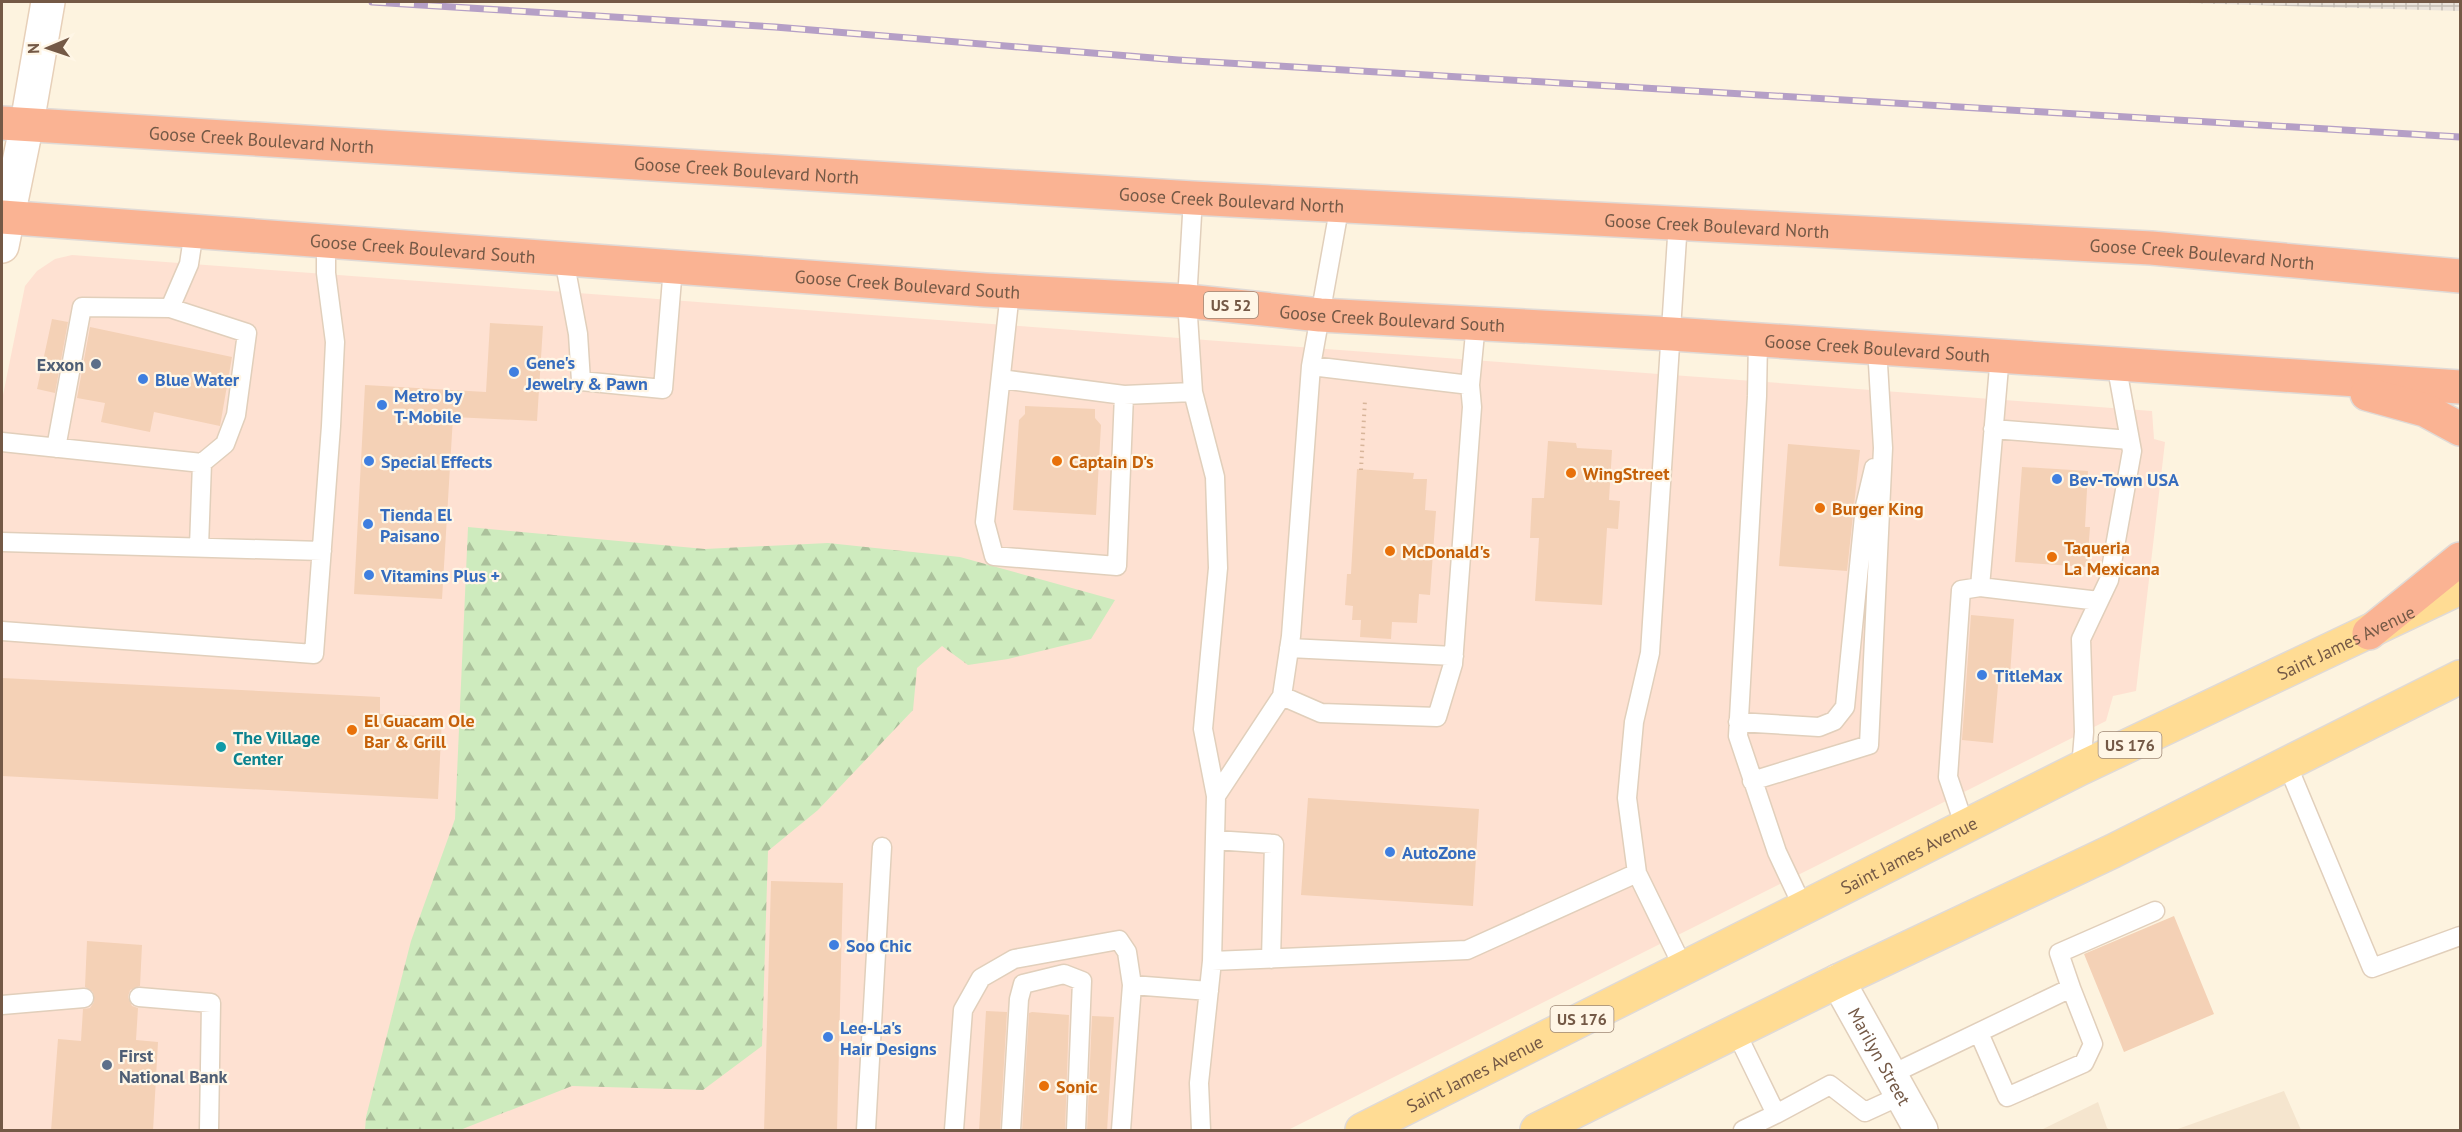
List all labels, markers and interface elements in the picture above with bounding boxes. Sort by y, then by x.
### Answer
north arrow [18,18,78,78]
text: N [23,43,43,54]
street label: Goose Creek Boulevard North [148,121,375,158]
street label: Goose Creek Boulevard North [633,151,860,188]
street label: Goose Creek Boulevard North [1118,182,1345,217]
street label: Goose Creek Boulevard North [1604,208,1830,243]
street label: Goose Creek Boulevard South [309,228,536,268]
street label: Goose Creek Boulevard North [2089,233,2315,274]
street label: Goose Creek Boulevard South [794,264,1021,303]
road number: US 52 [1204,292,1258,318]
street label: Goose Creek Boulevard South [1278,299,1506,336]
street label: Goose Creek Boulevard South [1764,329,1991,367]
place label: Gene's Jewelry & Pawn [525,351,648,395]
place label: Exxon [37,353,84,376]
marker: Exxon [89,357,103,371]
marker: Gene's Jewelry & Pawn [507,365,521,379]
place label: Blue Water [155,368,240,391]
marker: Blue Water [136,372,150,386]
place label: Metro by T-Mobile [394,384,463,428]
marker: Metro by T-Mobile [375,398,389,412]
place label: Special Effects [381,450,493,473]
place label: Captain D's [1069,450,1154,473]
marker: Special Effects [362,454,376,468]
marker: Captain D's [1050,454,1064,468]
place label: WingStreet [1583,462,1670,485]
marker: WingStreet [1564,466,1578,480]
place label: Bev-Town USA [2069,468,2179,491]
marker: Bev-Town USA [2050,472,2064,486]
place label: Burger King [1832,497,1924,520]
marker: Burger King [1813,501,1827,515]
place label: Tienda El Paisano [380,503,453,547]
marker: Tienda El Paisano [361,517,375,531]
place label: Taqueria La Mexicana [2064,536,2160,580]
place label: McDonald's [1402,540,1490,563]
marker: McDonald's [1383,544,1397,558]
marker: Taqueria La Mexicana [2045,550,2059,564]
place label: Vitamins Plus + [380,564,500,587]
marker: Vitamins Plus + [362,568,376,582]
street label: Saint James Avenue [2273,600,2418,685]
place label: TitleMax [1994,664,2063,687]
marker: TitleMax [1975,668,1989,682]
place label: El Guacam Ole Bar & Grill [364,709,475,753]
marker: El Guacam Ole Bar & Grill [345,723,359,737]
place label: The Village Center [233,726,320,770]
road number: US 176 [2098,732,2162,758]
marker: The Village Center [214,740,228,754]
street label: Saint James Avenue [1836,811,1981,899]
place label: AutoZone [1402,841,1476,864]
marker: AutoZone [1383,845,1397,859]
place label: Soo Chic [846,934,912,957]
marker: Soo Chic [827,938,841,952]
street label: Marilyn Street [1843,1003,1916,1109]
road number: US 176 [1550,1006,1614,1032]
place label: Lee-La's Hair Designs [840,1016,937,1060]
street label: Saint James Avenue [1402,1029,1547,1117]
marker: Lee-La's Hair Designs [821,1030,835,1044]
place label: First National Bank [119,1044,228,1088]
marker: First National Bank [100,1058,114,1072]
place label: Sonic [1056,1075,1098,1098]
marker: Sonic [1037,1079,1051,1093]

